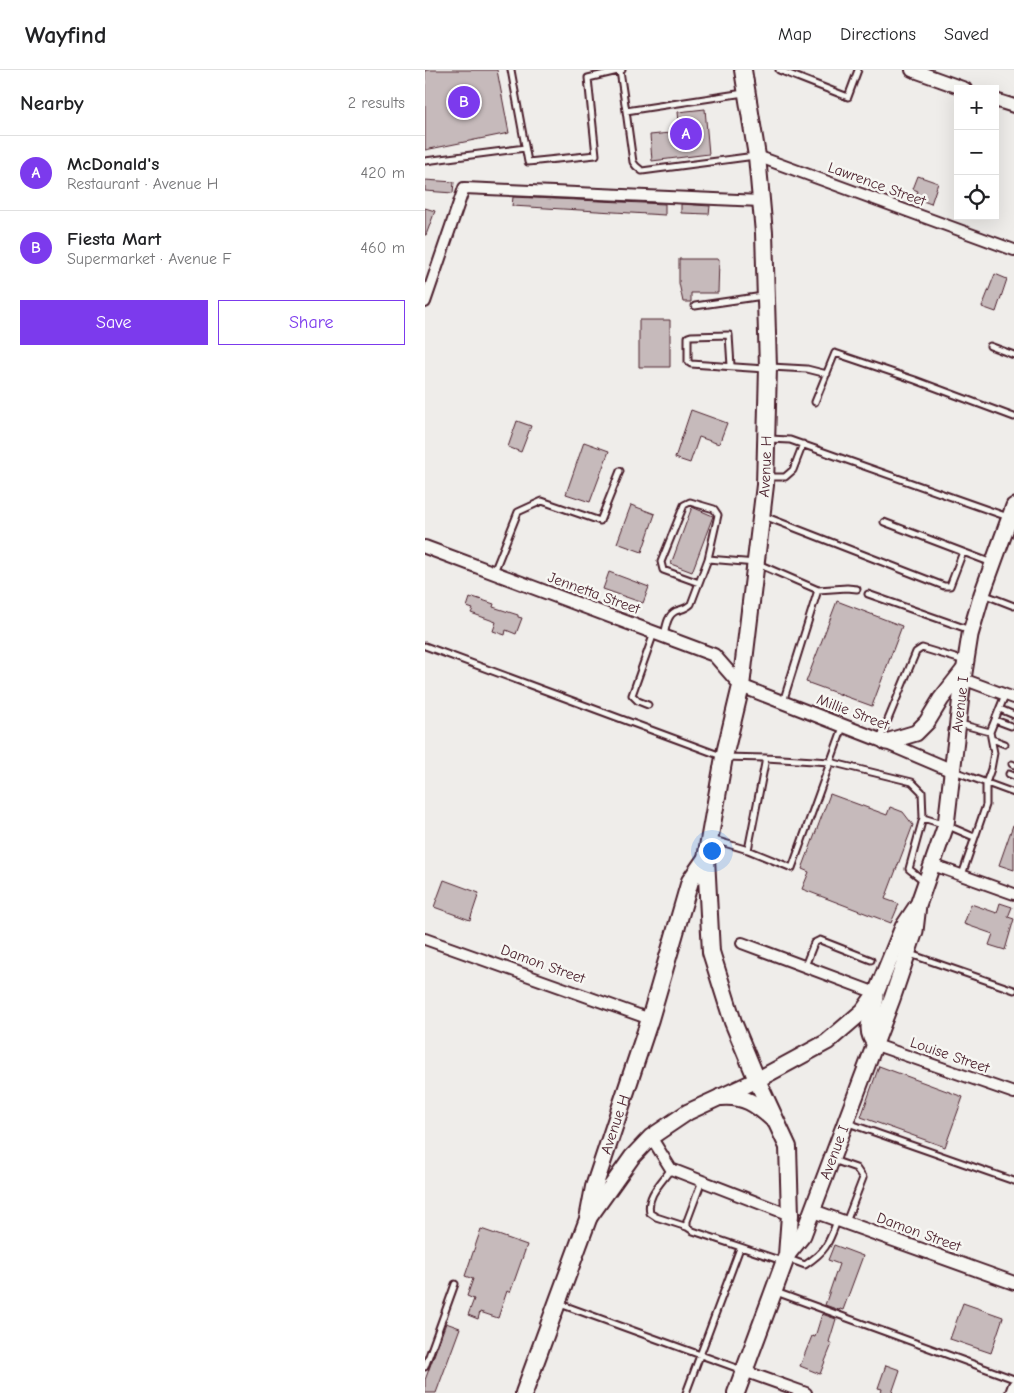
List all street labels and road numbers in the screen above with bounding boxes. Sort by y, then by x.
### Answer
street label: Lawrence Street [826,158,929,210]
street label: Avenue H [755,435,775,498]
street label: Jennetta Street [545,568,643,618]
street label: Avenue I [948,675,972,734]
street label: Millie Street [814,690,892,734]
street label: Damon Street [498,940,588,988]
street label: Louise Street [908,1033,993,1077]
street label: Avenue H [597,1092,633,1156]
street label: Avenue I [816,1123,853,1182]
street label: Damon Street [874,1208,964,1256]

